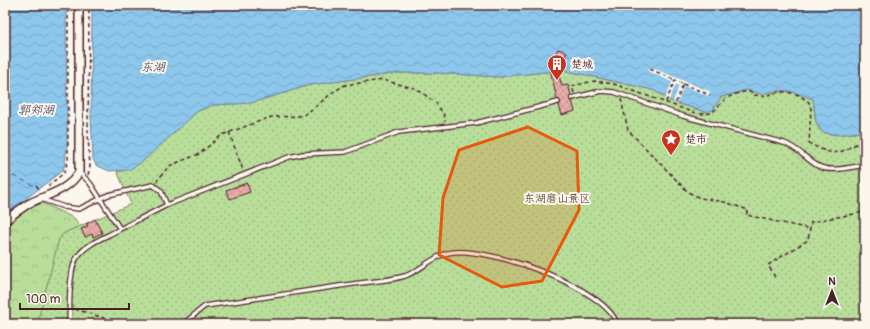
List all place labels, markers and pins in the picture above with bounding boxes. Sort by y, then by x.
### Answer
building icon: 楚城 [546,53,568,81]
place label: 楚城 [571,58,593,71]
place icon: 楚市 [660,128,682,156]
place label: 楚市 [685,133,707,146]

